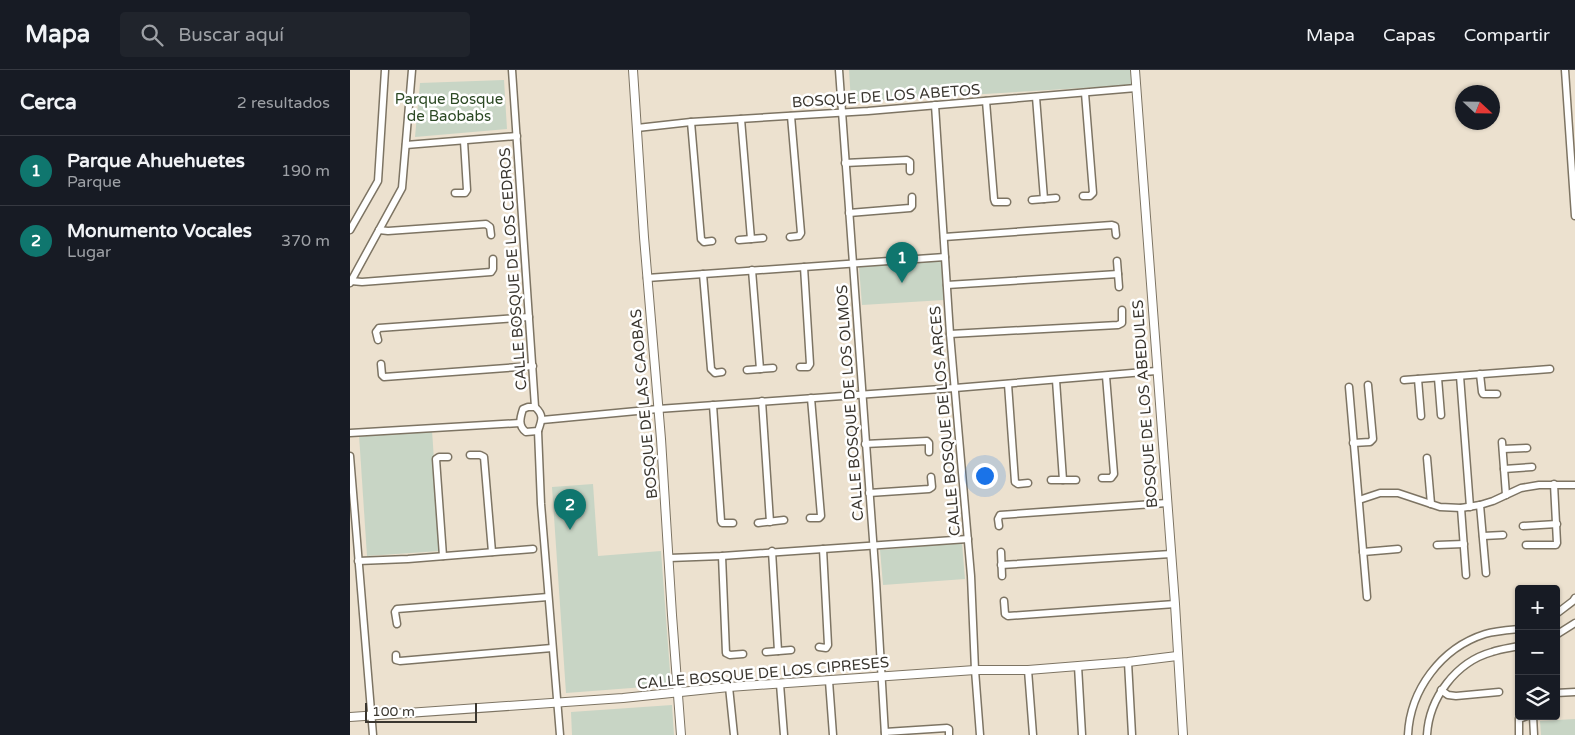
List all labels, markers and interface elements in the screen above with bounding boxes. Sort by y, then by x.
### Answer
search box [120,12,470,57]
text: Mapa [25,20,90,49]
icon: search [138,21,166,49]
text: Buscar aquí [178,24,284,46]
text: Mapa [1306,24,1355,46]
text: Capas [1383,24,1436,46]
text: Compartir [1464,24,1550,46]
street label: BOSQUE DE LOS ABETOS [791,80,981,112]
north arrow [1455,85,1500,130]
text: Cerca [20,90,77,115]
park label: Parque Bosque de Baobabs [395,90,503,125]
text: 2 resultados [237,93,330,113]
street label: CALLE BOSQUE DE LOS CEDROS [496,147,530,391]
text: Parque Ahuehuetes [67,150,245,172]
text: 1 [31,161,41,181]
text: 190 m [281,161,330,181]
text: Parque [67,172,121,192]
text: Monumento Vocales [67,220,252,242]
text: 2 [31,231,41,251]
text: 370 m [281,231,330,251]
text: Lugar [67,242,111,262]
pin: 1 [886,242,918,283]
street label: CALLE BOSQUE DE LOS OLMOS [833,284,867,522]
street label: BOSQUE DE LOS ABEDULES [1129,299,1161,509]
street label: CALLE BOSQUE DE LOS ARCES [926,305,964,537]
street label: BOSQUE DE LAS CAOBAS [627,308,661,500]
your location [972,463,998,489]
pin: 2 [554,489,586,530]
map controls [1515,585,1560,720]
button: + [1515,585,1560,630]
button: − [1515,630,1560,675]
street label: CALLE BOSQUE DE LOS CIPRESES [636,653,890,693]
button: layers [1515,675,1560,720]
scale bar [365,700,478,723]
text: 100 m [372,703,415,720]

